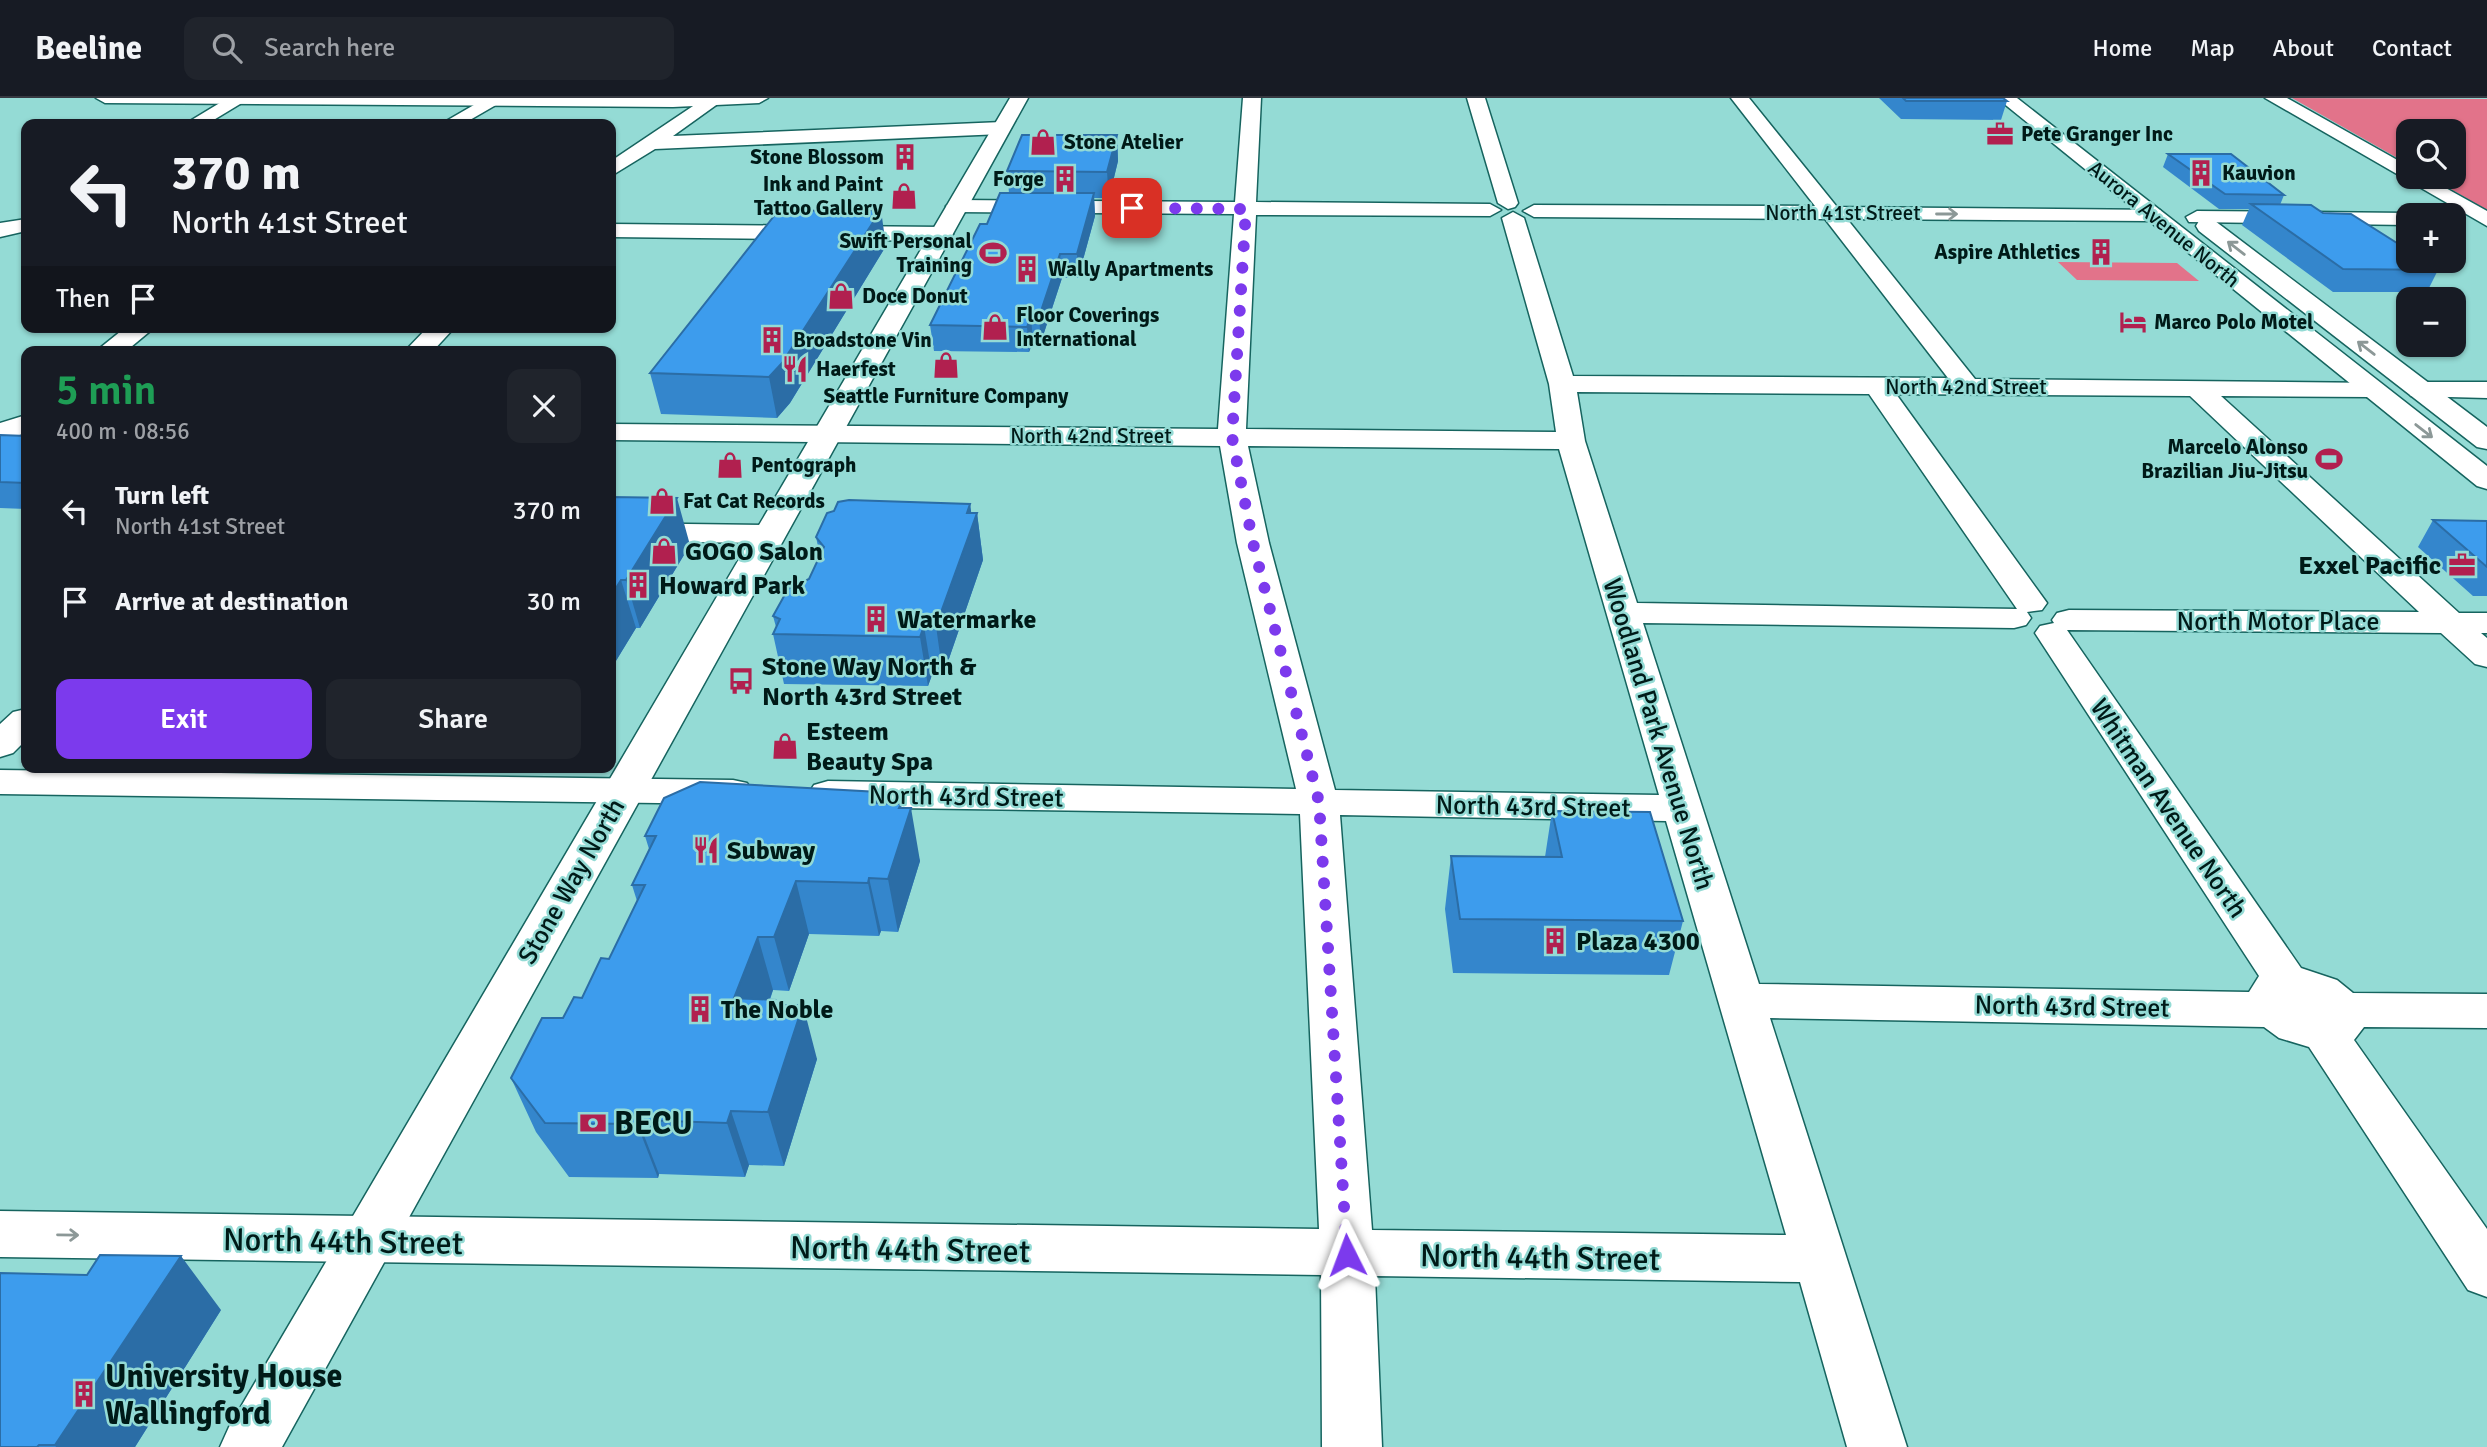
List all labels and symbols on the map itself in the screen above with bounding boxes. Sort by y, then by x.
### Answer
office icon: Pete Granger Inc [1985,119,2015,149]
place label: Pete Granger Inc [2021,121,2173,147]
shop icon: Stone Atelier [1028,127,1058,157]
place label: Stone Atelier [1064,129,1184,155]
building icon: Stone Blossom [890,142,920,172]
place label: Stone Blossom [750,144,884,170]
street label: Aurora Avenue North [2083,155,2245,293]
building icon: Kauvion [2186,158,2216,188]
place label: Kauvion [2222,160,2296,186]
building icon: Forge [1050,164,1080,194]
place label: Forge [993,166,1044,192]
place label: Ink and Paint Tattoo Gallery [754,171,884,221]
pin [1102,178,1162,238]
shop icon: Ink and Paint Tattoo Gallery [889,181,919,211]
street label: North 41st Street [1765,200,1921,226]
one-way arrow [1935,207,1958,221]
place label: Swift Personal Training [839,228,972,278]
building icon: Aspire Athletics [2086,237,2116,267]
sports icon: Swift Personal Training [978,238,1008,268]
place label: Aspire Athletics [1934,239,2080,265]
one-way arrow [2227,240,2245,255]
building icon: Wally Apartments [1012,254,1042,284]
place label: Wally Apartments [1048,256,1213,282]
shop icon: Doce Donut [826,281,856,311]
place label: Doce Donut [862,283,968,309]
place label: Floor Coverings International [1016,302,1159,352]
hotel icon: Marco Polo Motel [2118,307,2148,337]
place label: Marco Polo Motel [2154,309,2314,335]
shop icon: Floor Coverings International [980,312,1010,342]
building icon: Broadstone Vin [757,325,787,355]
place label: Broadstone Vin [793,327,932,353]
one-way arrow [2357,341,2375,356]
shop icon: Seattle Furniture Company [931,350,961,380]
restaurant icon: Haerfest [780,354,810,384]
place label: Haerfest [816,356,896,382]
street label: North 42nd Street [1885,374,2047,400]
place label: Seattle Furniture Company [824,383,1069,409]
street label: North 42nd Street [1010,423,1172,449]
one-way arrow [2415,424,2433,439]
place label: Marcelo Alonso Brazilian Jiu-Jitsu [2141,434,2308,484]
sports icon: Marcelo Alonso Brazilian Jiu-Jitsu [2314,444,2344,474]
shop icon: Pentograph [715,450,745,480]
place label: Pentograph [751,452,856,478]
shop icon: Fat Cat Records [647,486,677,516]
place label: Fat Cat Records [683,488,825,514]
shop icon: GOGO Salon [649,536,679,566]
place label: GOGO Salon [685,536,823,568]
place label: Exxel Pacific [2298,550,2441,582]
office icon: Exxel Pacific [2447,550,2477,580]
building icon: Howard Park [623,570,653,600]
place label: Howard Park [659,570,805,602]
street label: Woodland Park Avenue North [1595,575,1721,894]
building icon: Watermarke [861,604,891,634]
place label: Watermarke [897,604,1036,636]
street label: North Motor Place [2177,606,2379,638]
place label: Stone Way North & North 43rd Street [762,651,976,713]
bus stop icon: Stone Way North & North 43rd Street [726,666,756,696]
street label: Whitman Avenue North [2083,693,2253,924]
place label: Esteem Beauty Spa [806,716,933,778]
shop icon: Esteem Beauty Spa [770,731,800,761]
street label: North 43rd Street [868,779,1064,815]
street label: North 43rd Street [1435,789,1631,825]
street label: Stone Way North [511,793,632,970]
restaurant icon: Subway [691,835,721,865]
place label: Subway [727,835,815,867]
building icon: Plaza 4300 [1540,926,1570,956]
place label: Plaza 4300 [1576,926,1700,958]
street label: North 43rd Street [1974,989,2170,1025]
building icon: The Noble [685,994,715,1024]
place label: The Noble [721,994,833,1026]
place label: BECU [614,1104,693,1143]
bank icon: BECU [578,1108,608,1138]
position arrow [1310,1218,1384,1292]
street label: North 44th Street [223,1220,463,1263]
street label: North 44th Street [790,1228,1030,1271]
one-way arrow [56,1229,79,1242]
street label: North 44th Street [1420,1236,1660,1279]
place label: University House Wallingford [105,1357,342,1433]
building icon: University House Wallingford [69,1379,99,1409]

